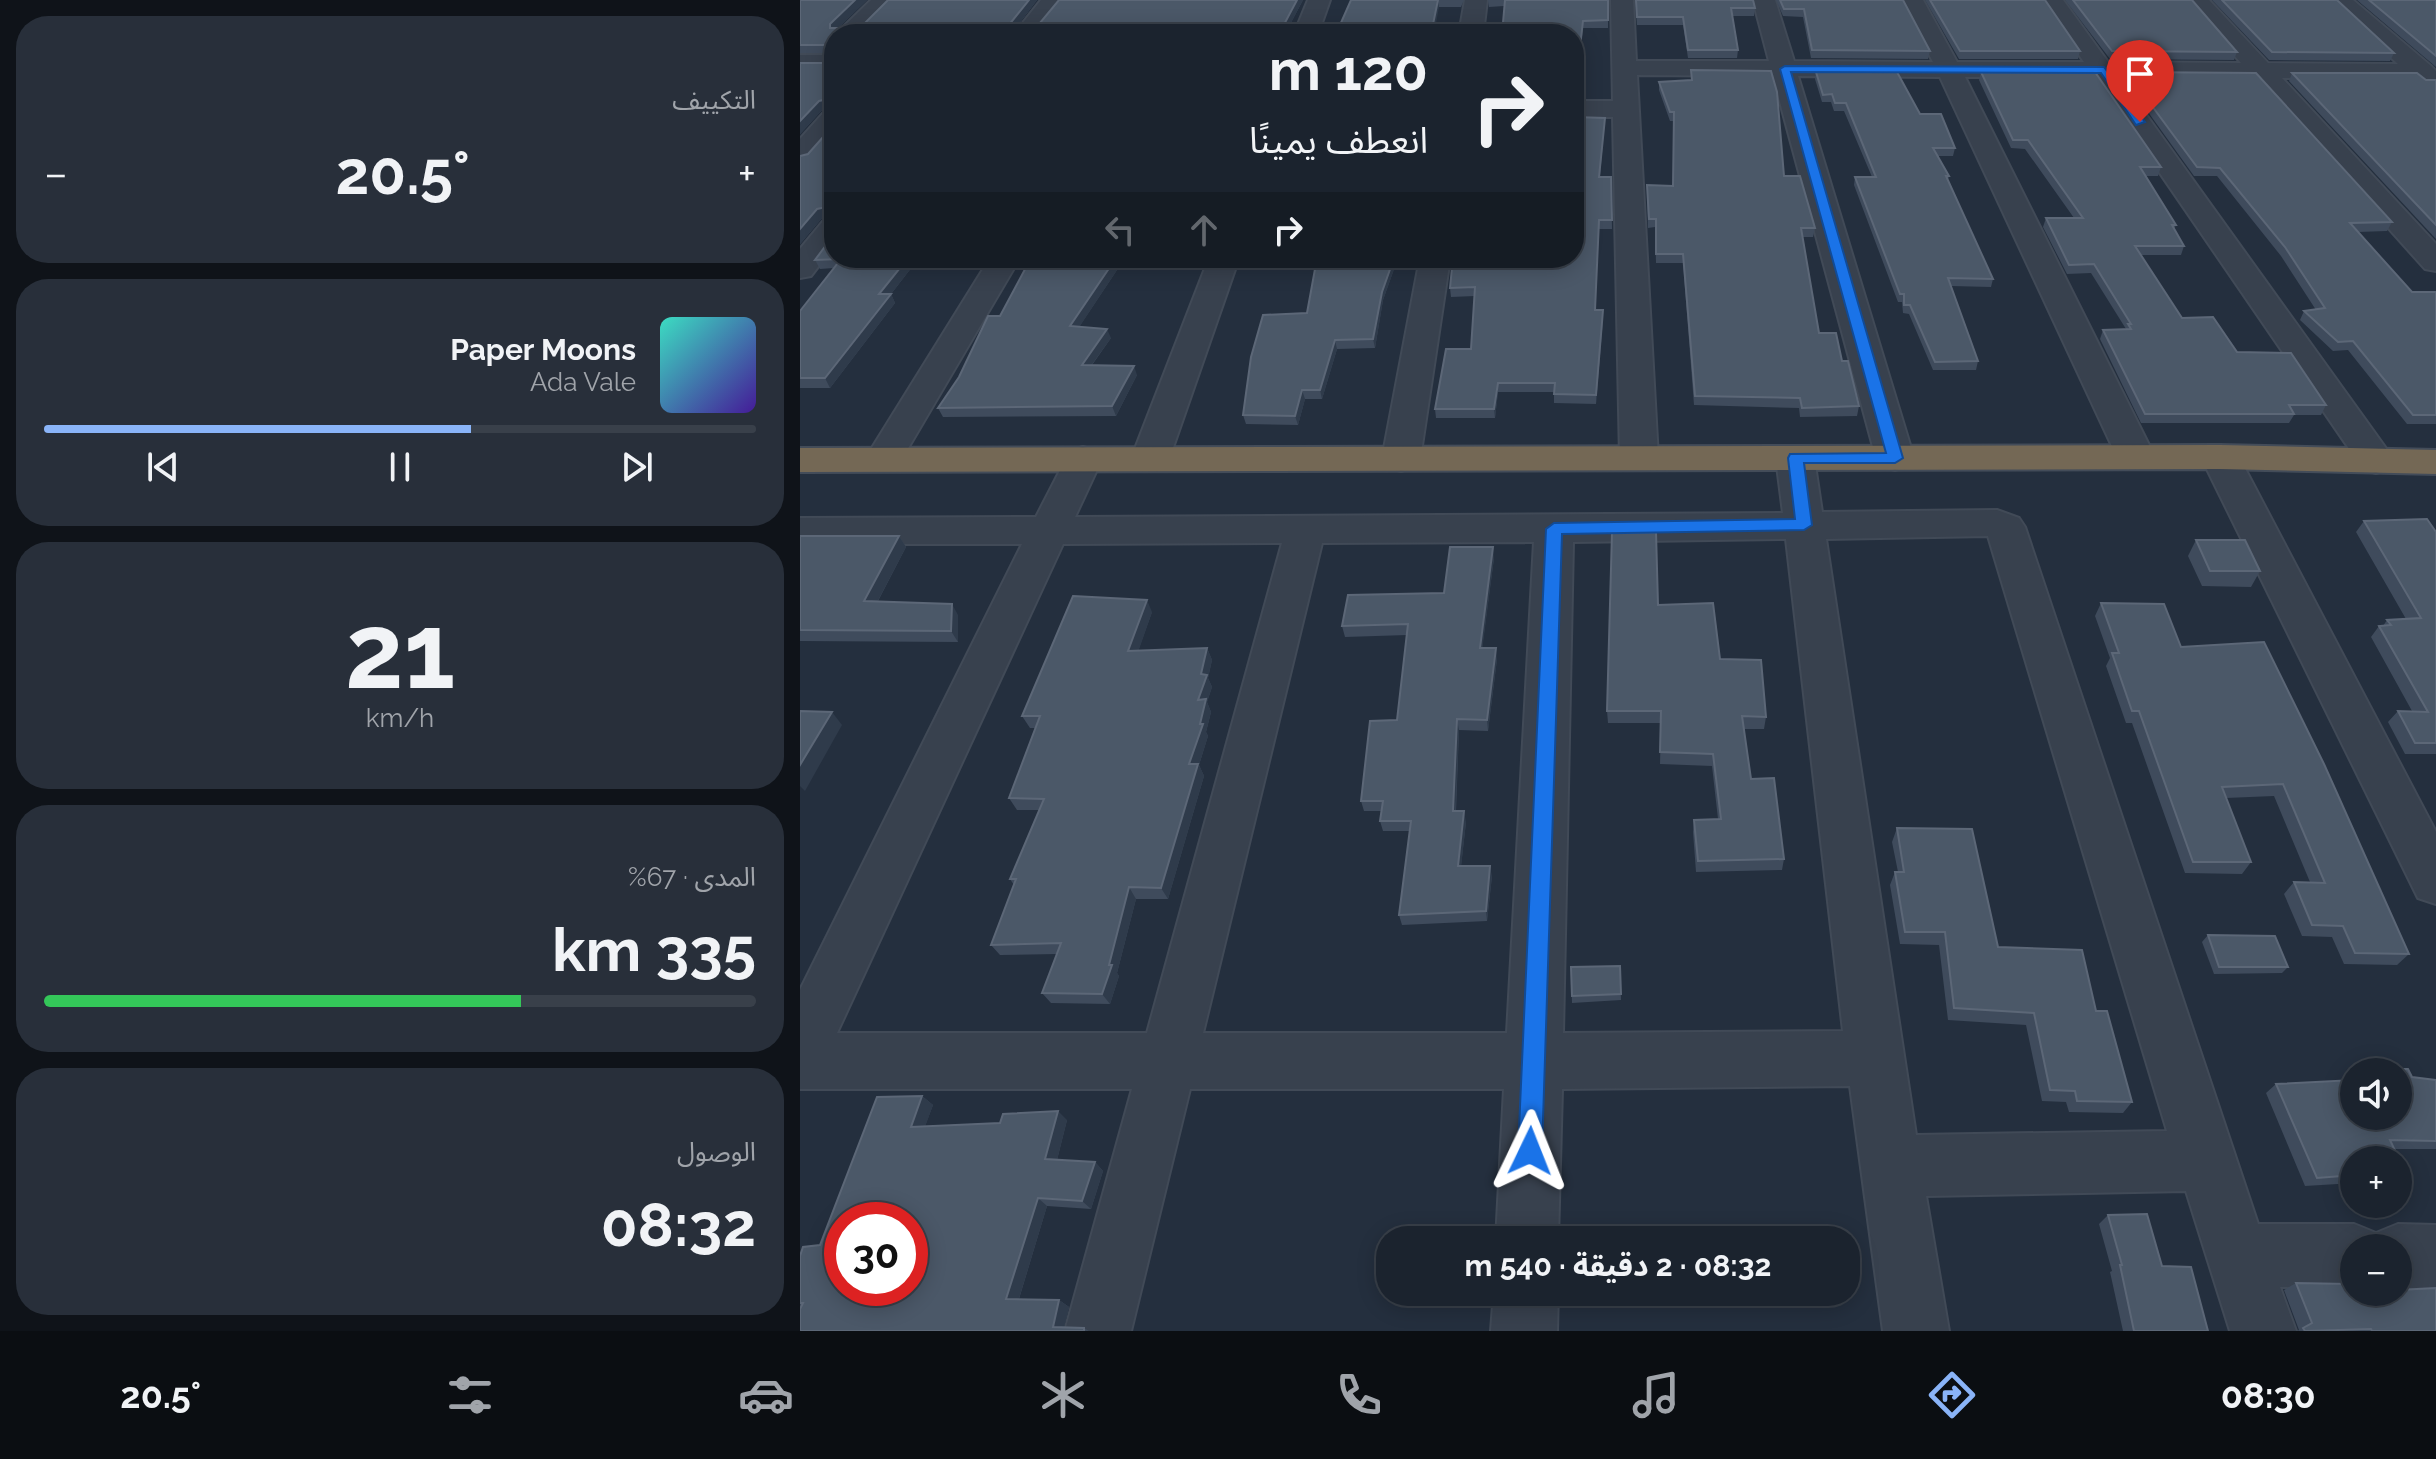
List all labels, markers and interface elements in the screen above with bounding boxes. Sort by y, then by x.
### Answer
text: 120 m [1269,37,1428,103]
pin [2106,40,2174,122]
icon: arrive [2118,52,2162,96]
icon: right [1456,56,1560,160]
text: التكييف [672,85,756,115]
text: انعطف يمينًا [1249,119,1428,161]
text: 20.5° [335,138,470,208]
text: − [44,148,68,199]
text: + [738,148,756,199]
icon: left [1098,208,1142,252]
icon: ahead [1182,208,1226,252]
icon: right [1266,208,1310,252]
text: Paper Moons [450,332,636,367]
text: Ada Vale [530,367,636,397]
icon: previous [141,445,185,489]
icon: pause [378,445,422,489]
icon: next [615,445,659,489]
text: 21 [345,590,455,712]
text: km/h [366,703,434,733]
text: المدى · 67% [628,862,756,892]
text: 335 km [552,915,756,985]
map controls [2340,1058,2412,1306]
button: sound [2340,1058,2412,1130]
position arrow [1488,1109,1572,1193]
text: الوصول [677,1137,756,1167]
button: + [2340,1146,2412,1218]
text: 08:32 [601,1190,756,1260]
speed limit sign: 30 [824,1202,928,1306]
button: − [2340,1234,2412,1306]
text: 08:32 · 2 دقيقة · 540 m [1465,1248,1771,1283]
icon: filters [442,1367,498,1423]
icon: car [738,1367,794,1423]
icon: climate [1035,1367,1091,1423]
icon: phone [1331,1367,1387,1423]
icon: music [1628,1367,1684,1423]
icon: directions [1924,1367,1980,1423]
text: 20.5° [120,1374,201,1416]
text: 08:30 [2221,1374,2316,1416]

